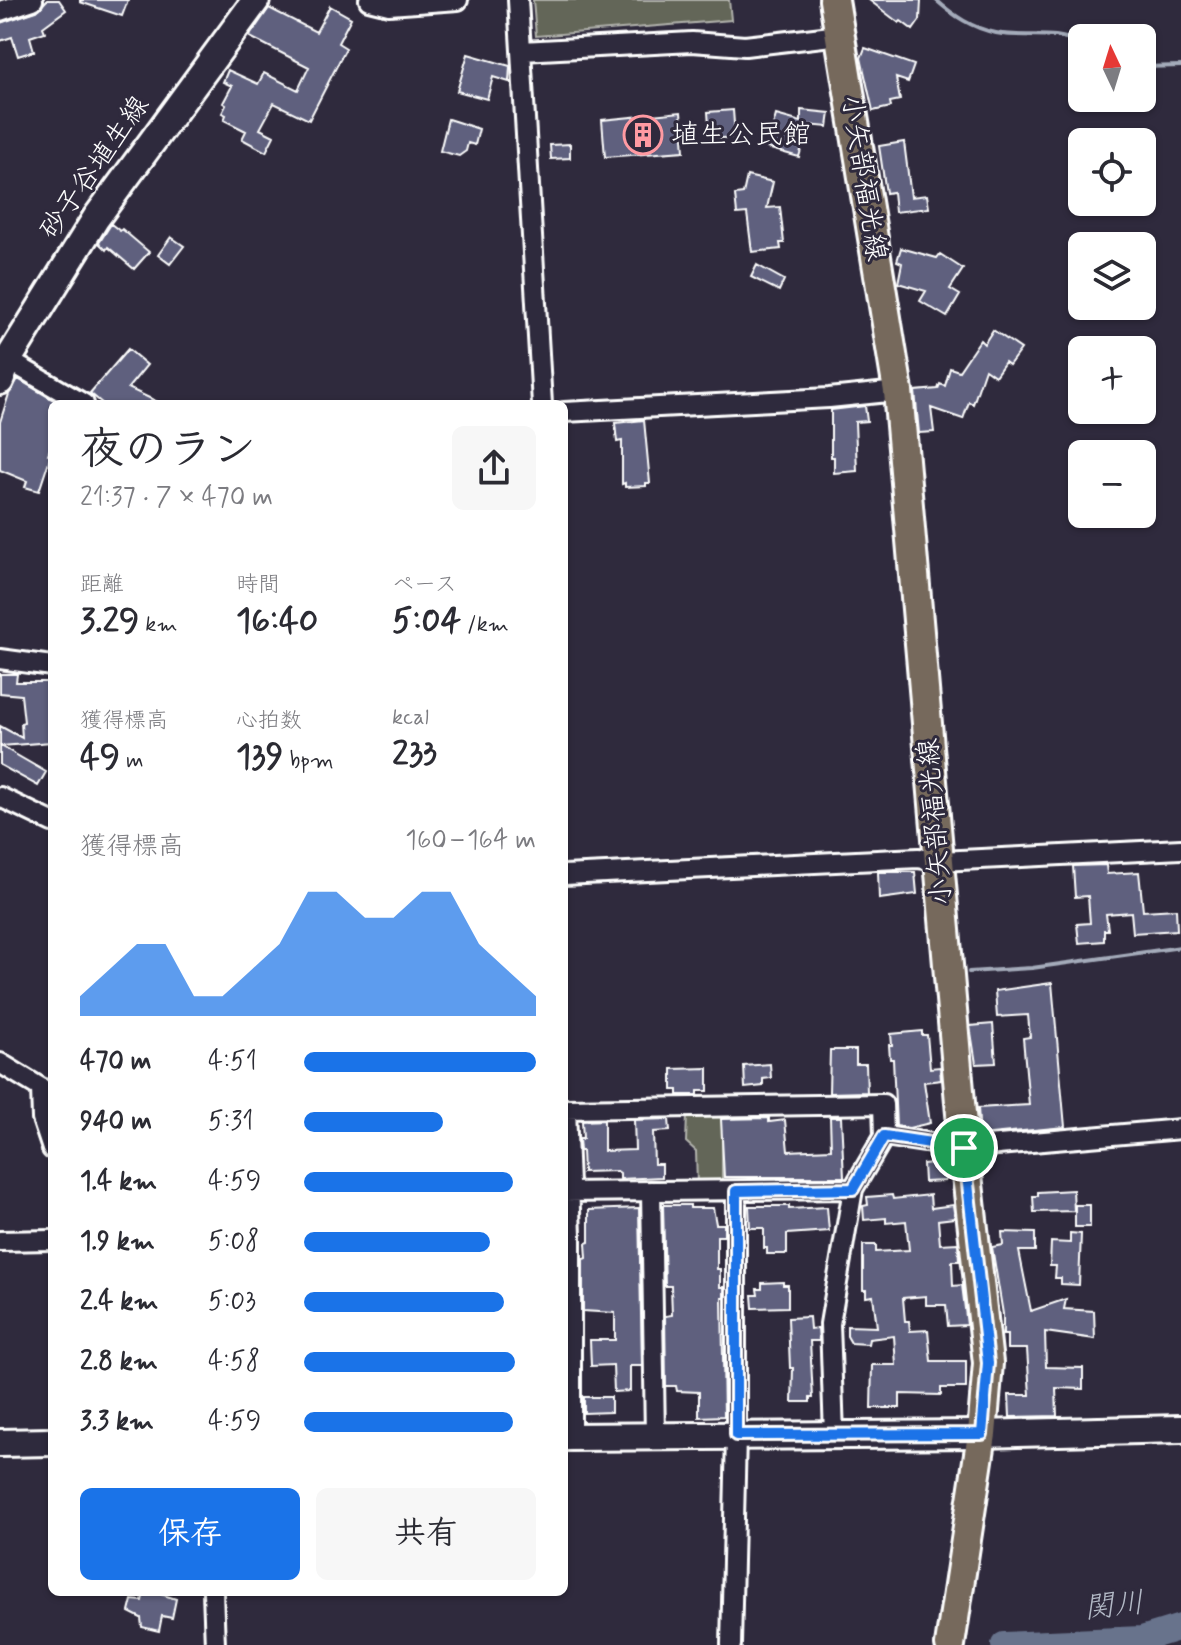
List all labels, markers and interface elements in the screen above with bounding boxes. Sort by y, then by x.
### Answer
north arrow [1068,24,1156,112]
map controls [1068,24,1156,528]
street label: 砂子谷埴生線 [32,89,158,247]
street label: 小矢部福光線 [832,92,894,264]
building icon: 埴生公民館 [622,114,664,156]
place label: 埴生公民館 [671,117,811,154]
button: locate [1068,128,1156,216]
button: layers [1068,232,1156,320]
button: + [1068,336,1156,424]
text: 夜のラン [80,422,256,480]
button: share [452,426,536,510]
button: − [1068,440,1156,528]
text: 21:37 · 7 × 470 m [80,481,273,515]
text: 距離 [80,571,124,599]
text: 時間 [236,571,280,599]
text: ペース [392,571,457,599]
text: 3.29 [80,599,139,644]
text: 16:40 [236,599,318,644]
text: 5:04 [392,599,461,644]
text: km [139,611,177,639]
text: /km [461,611,509,639]
text: kcal [392,704,429,732]
text: 獲得標高 [80,707,168,735]
text: 心拍数 [236,707,302,735]
text: 233 [392,732,437,777]
text: 49 [80,735,120,780]
text: 139 [236,735,283,780]
street label: 小矢部福光線 [910,737,962,907]
text: m [120,747,144,775]
text: bpm [283,747,334,775]
text: 160–164 m [405,824,536,858]
text: 獲得標高 [80,830,184,864]
text: 470 m [80,1045,152,1079]
text: 4:51 [208,1045,257,1079]
text: 940 m [80,1105,152,1139]
text: 5:31 [208,1105,253,1139]
pin [930,1114,998,1182]
icon: arrive [942,1126,986,1170]
text: 1.4 km [80,1165,157,1199]
text: 4:59 [208,1165,261,1199]
text: 1.9 km [80,1225,155,1259]
text: 5:08 [208,1225,259,1259]
text: 2.4 km [80,1285,158,1319]
text: 5:03 [208,1285,256,1319]
text: 2.8 km [80,1345,158,1379]
text: 4:58 [208,1345,260,1379]
text: 3.3 km [80,1405,154,1439]
text: 4:59 [208,1405,261,1439]
button: 保存 [80,1488,300,1580]
button: 共有 [316,1488,536,1580]
water label: 関川 [1082,1583,1146,1629]

